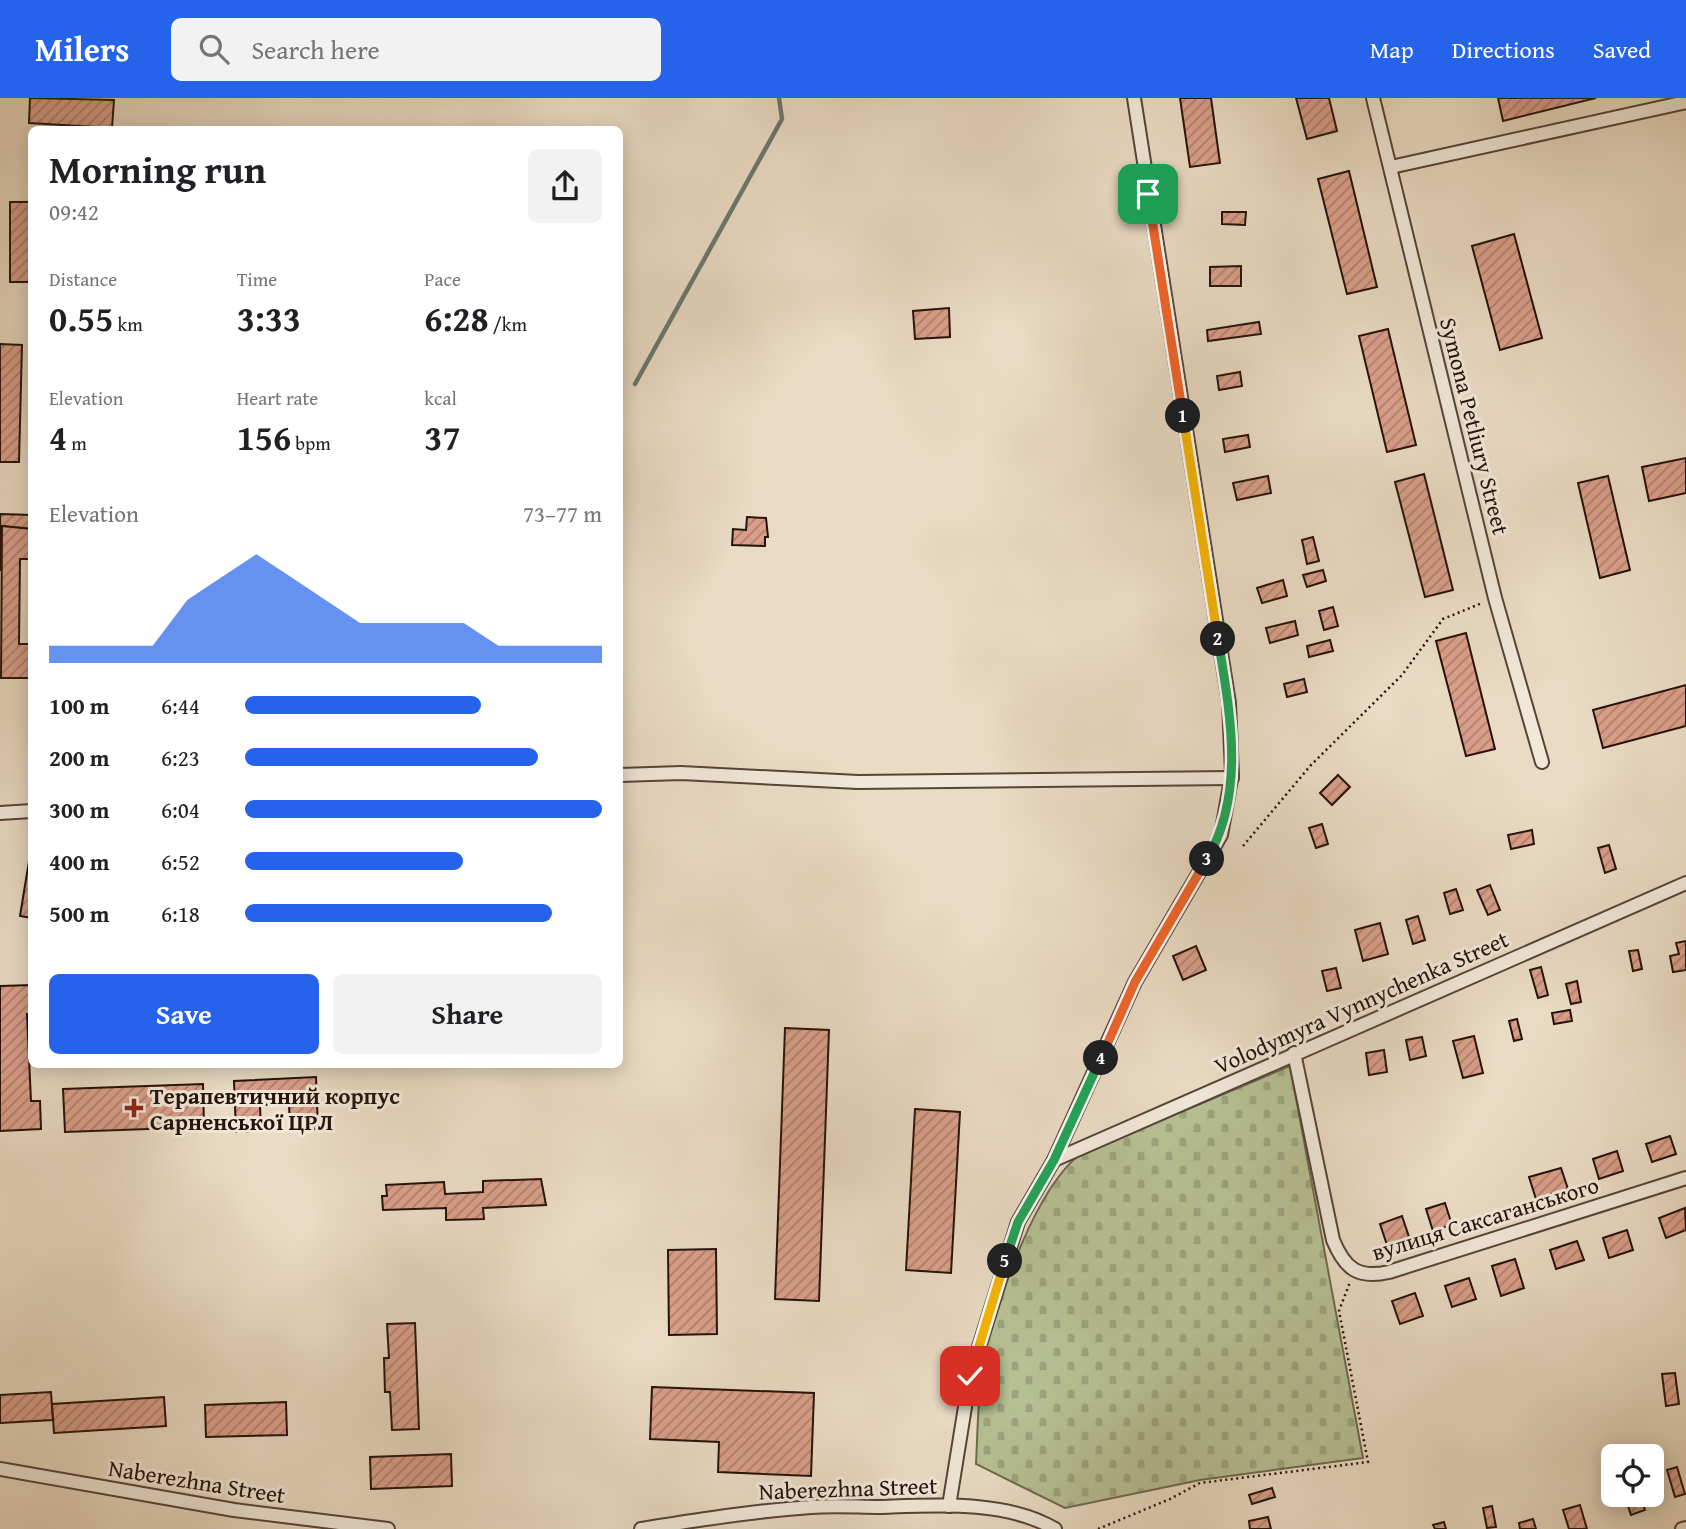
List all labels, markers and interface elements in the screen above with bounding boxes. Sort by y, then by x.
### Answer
search box [171,18,661,81]
text: Milers [35,25,129,73]
icon: search [195,30,233,68]
text: Search here [251,30,380,69]
text: Map [1370,32,1414,67]
text: Directions [1452,32,1555,67]
text: Saved [1593,32,1651,67]
text: Morning run [49,141,266,197]
button: share [528,149,602,223]
pin [1118,164,1178,224]
icon: arrive [1129,175,1167,213]
text: 09:42 [49,195,99,228]
text: Distance [49,265,117,293]
text: Time [237,265,277,293]
text: Pace [424,265,461,293]
text: 0.55 [49,293,113,344]
text: 3:33 [237,293,301,344]
text: 6:28 [424,293,489,344]
text: km [113,310,143,338]
text: /km [489,310,527,338]
street label: Symona Petliury Street [1432,314,1518,538]
text: Elevation [49,384,123,412]
text: Heart rate [237,384,318,412]
text: kcal [424,384,457,412]
pin: 1 [1166,398,1200,434]
text: 1 [1178,401,1187,429]
text: 4 [49,412,67,463]
text: 156 [237,412,291,463]
text: 37 [424,412,461,463]
text: m [67,429,87,457]
text: bpm [291,429,331,457]
text: Elevation [49,497,139,530]
text: 73–77 m [523,497,602,530]
pin: 2 [1200,622,1236,656]
text: 2 [1213,624,1222,652]
text: 100 m [49,689,110,722]
text: 6:44 [161,689,200,722]
text: 200 m [49,741,110,774]
text: 6:23 [161,741,200,774]
text: 300 m [49,793,110,826]
text: 6:04 [161,793,200,826]
pin: 3 [1190,842,1224,876]
text: 3 [1202,844,1211,872]
text: 400 m [49,845,110,878]
text: 6:52 [161,845,200,878]
text: 500 m [49,897,110,930]
text: 6:18 [161,897,200,930]
street label: Volodymyra Vynnychenka Street [1209,922,1513,1082]
button: Save [49,974,319,1054]
button: Share [333,974,602,1054]
pin: 4 [1084,1040,1118,1076]
text: 4 [1096,1043,1105,1071]
place label: Терапевтичний корпус Сарненської ЦРЛ [150,1079,400,1138]
marker: Терапевтичний корпус Сарненської ЦРЛ [124,1098,144,1118]
street label: вулиця Саксаганського [1367,1168,1603,1268]
pin: 5 [988,1244,1023,1278]
text: 5 [1000,1246,1009,1274]
pin [940,1346,1000,1406]
icon: check [951,1357,989,1395]
map controls [1601,1444,1664,1507]
button: locate [1601,1444,1664,1507]
street label: Naberezhna Street [106,1451,288,1511]
street label: Naberezhna Street [758,1468,938,1508]

